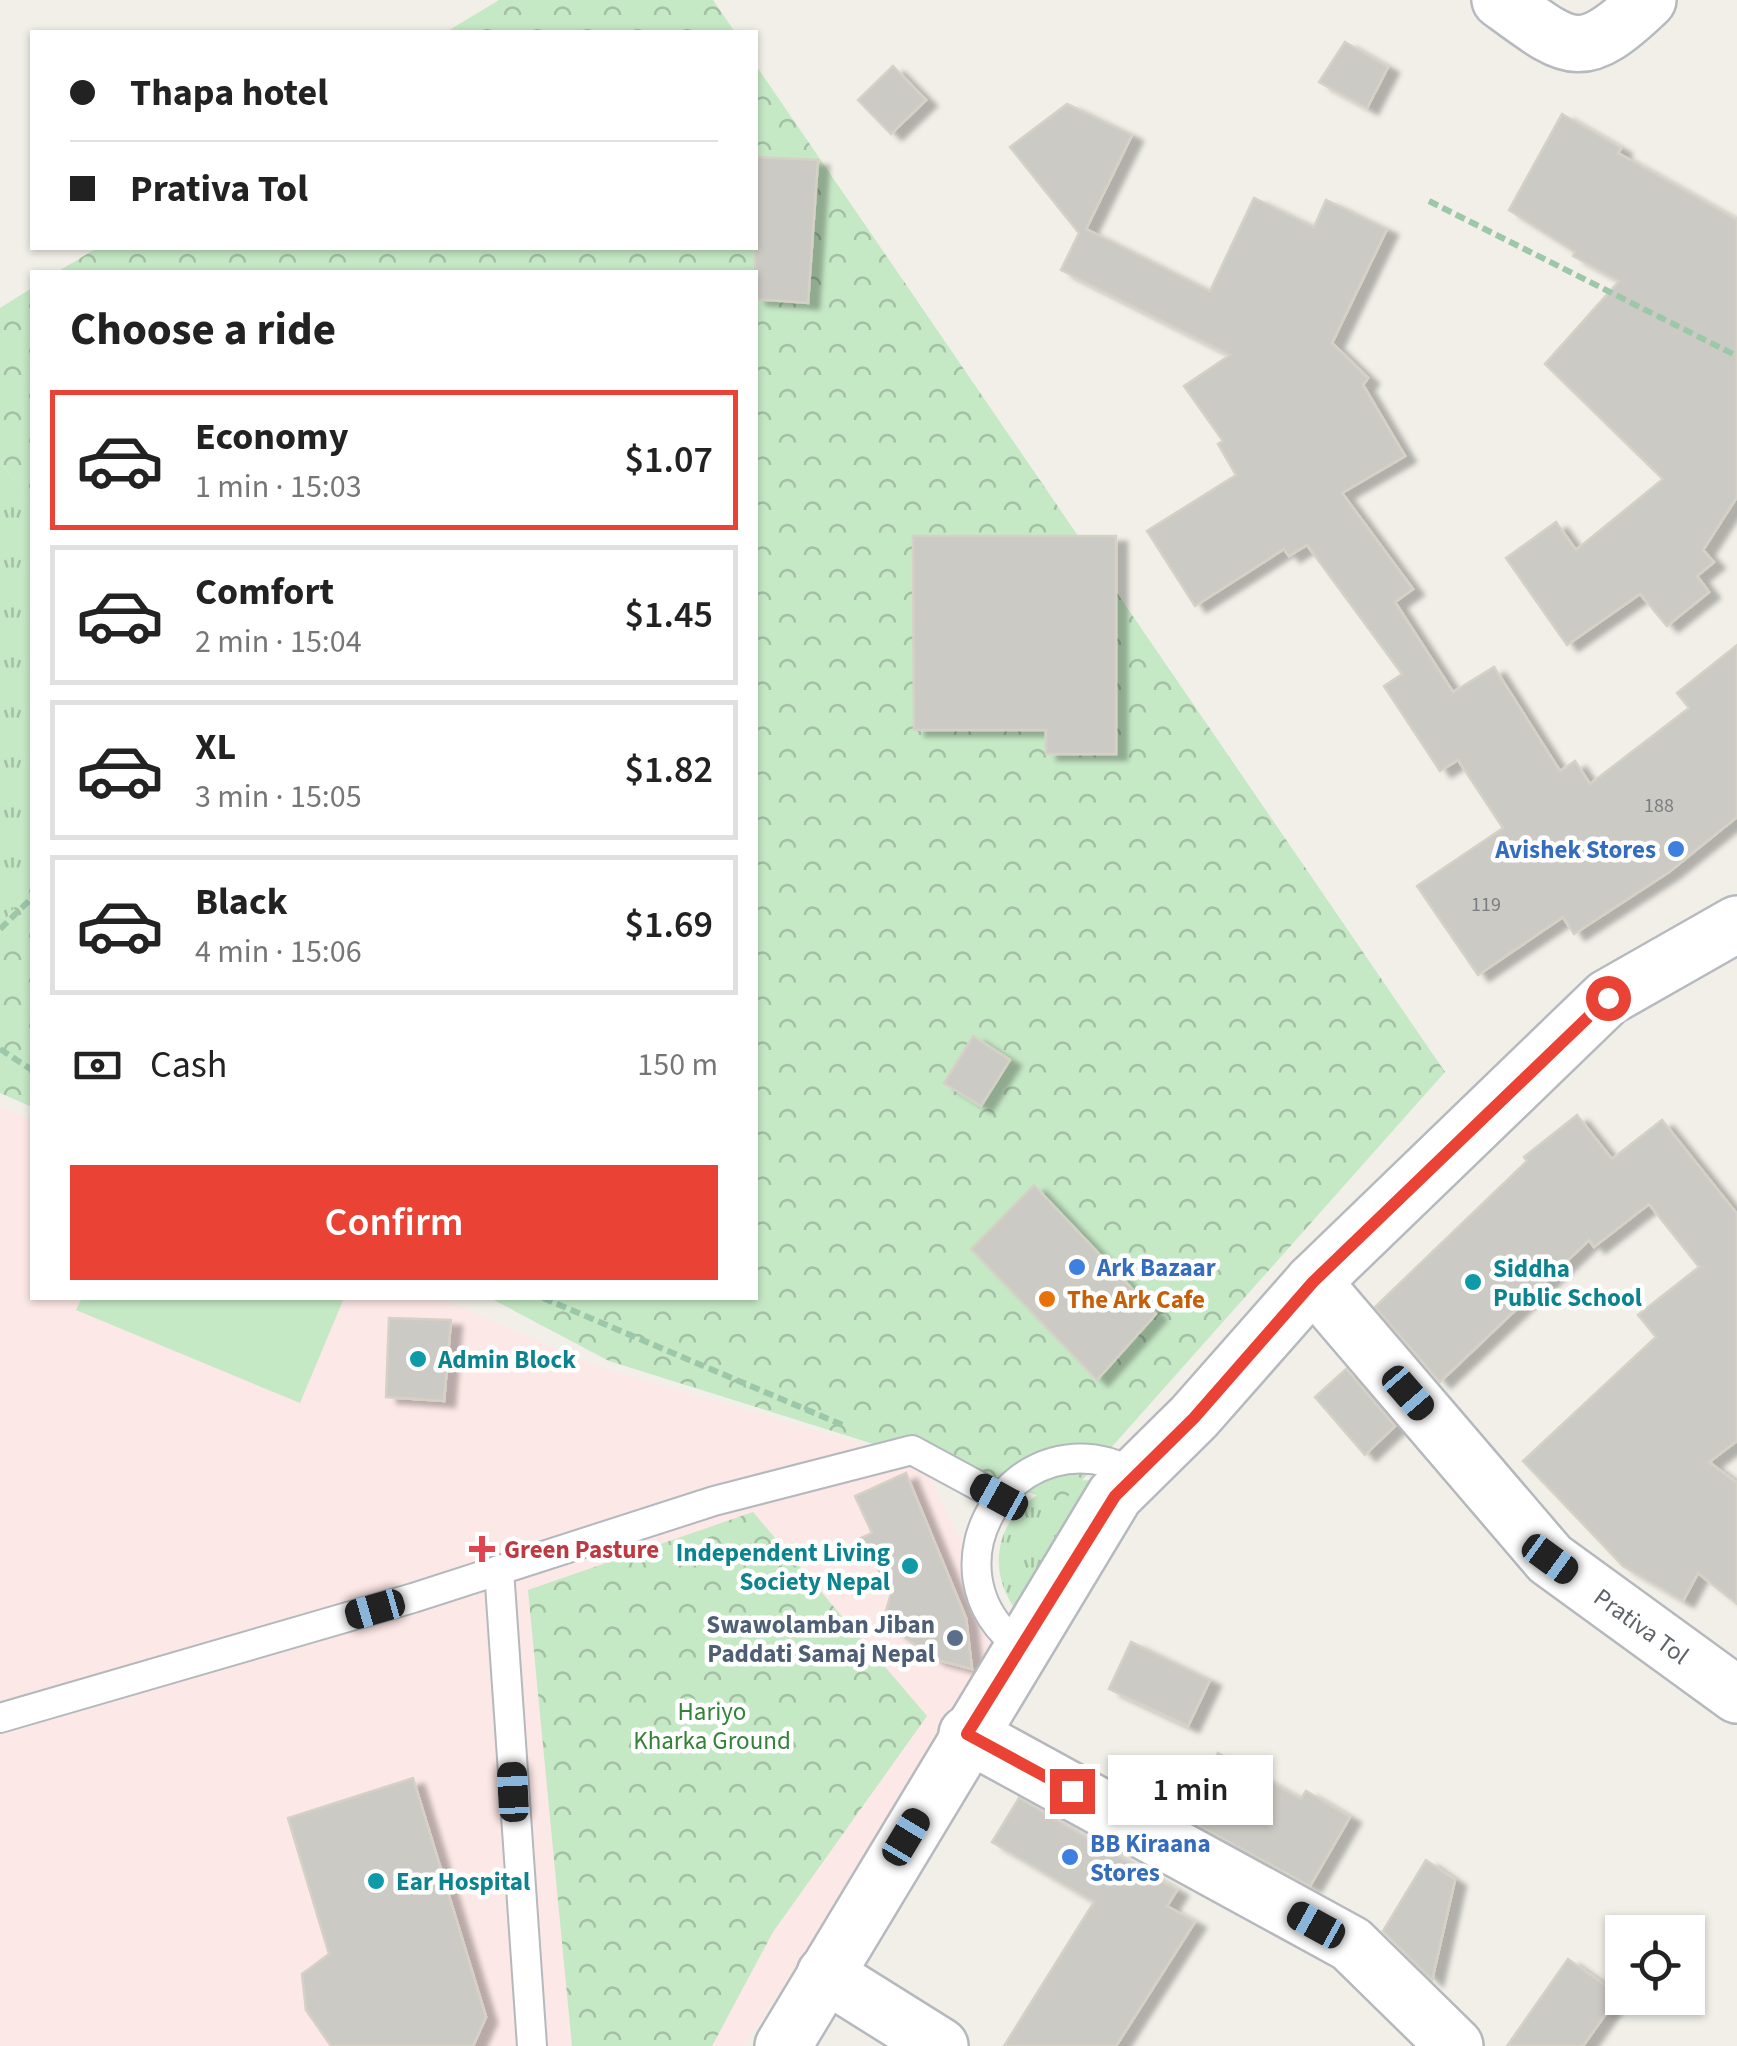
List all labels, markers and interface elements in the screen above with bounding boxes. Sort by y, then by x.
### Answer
text: Thapa hotel [130,66,328,120]
text: Prativa Tol [130,162,308,216]
text: Choose a ride [70,298,336,362]
text: Economy [195,410,348,464]
icon: car [75,415,165,505]
text: $1.07 [625,433,713,487]
text: 1 min · 15:03 [195,464,362,510]
text: Comfort [195,565,334,619]
icon: car [75,570,165,660]
text: $1.45 [625,588,713,642]
text: 2 min · 15:04 [195,619,362,665]
text: XL [195,720,236,774]
icon: car [75,725,165,815]
text: $1.82 [625,743,713,797]
text: 3 min · 15:05 [195,774,362,820]
house number: 188 [1644,792,1674,820]
place label: Avishek Stores [1494,832,1656,868]
marker: Avishek Stores [1665,838,1687,860]
text: Black [195,875,288,929]
icon: car [75,880,165,970]
house number: 119 [1471,891,1501,919]
text: $1.69 [625,898,713,952]
text: 4 min · 15:06 [195,929,362,975]
route start [1586,976,1631,1021]
icon: cash [70,1038,125,1093]
text: Cash [150,1038,227,1092]
text: 150 m [637,1042,718,1088]
button: Confirm [70,1165,718,1280]
place label: Ark Bazaar [1096,1250,1216,1286]
place label: Siddha Public School [1493,1251,1642,1316]
marker: Ark Bazaar [1066,1256,1088,1278]
marker: Siddha Public School [1462,1271,1484,1293]
place label: The Ark Cafe [1067,1282,1205,1318]
marker: The Ark Cafe [1036,1288,1058,1310]
place label: Admin Block [437,1342,576,1378]
marker: Admin Block [407,1348,429,1370]
car [1377,1361,1439,1425]
car [965,1469,1033,1525]
car [1517,1529,1583,1589]
place label: Green Pasture [504,1532,659,1568]
place label: Independent Living Society Nepal [676,1535,890,1600]
marker: Green Pasture [469,1536,495,1562]
marker: Independent Living Society Nepal [899,1555,921,1577]
street label: Prativa Tol [1586,1580,1696,1673]
car [342,1586,408,1632]
place label: Swawolamban Jiban Paddati Samaj Nepal [706,1607,935,1672]
marker: Swawolamban Jiban Paddati Samaj Nepal [944,1627,966,1649]
park label: Hariyo Kharka Ground [633,1694,791,1759]
callout: 1 min [1107,1756,1272,1826]
car [496,1761,530,1823]
text: 1 min [1152,1767,1229,1813]
route end [1050,1769,1095,1814]
car [878,1804,934,1870]
place label: BB Kiraana Stores [1090,1826,1211,1891]
marker: BB Kiraana Stores [1059,1846,1081,1868]
place label: Ear Hospital [396,1864,530,1900]
marker: Ear Hospital [365,1870,387,1892]
car [1282,1897,1350,1953]
map controls [1605,1915,1705,2015]
button: locate [1605,1915,1705,2015]

